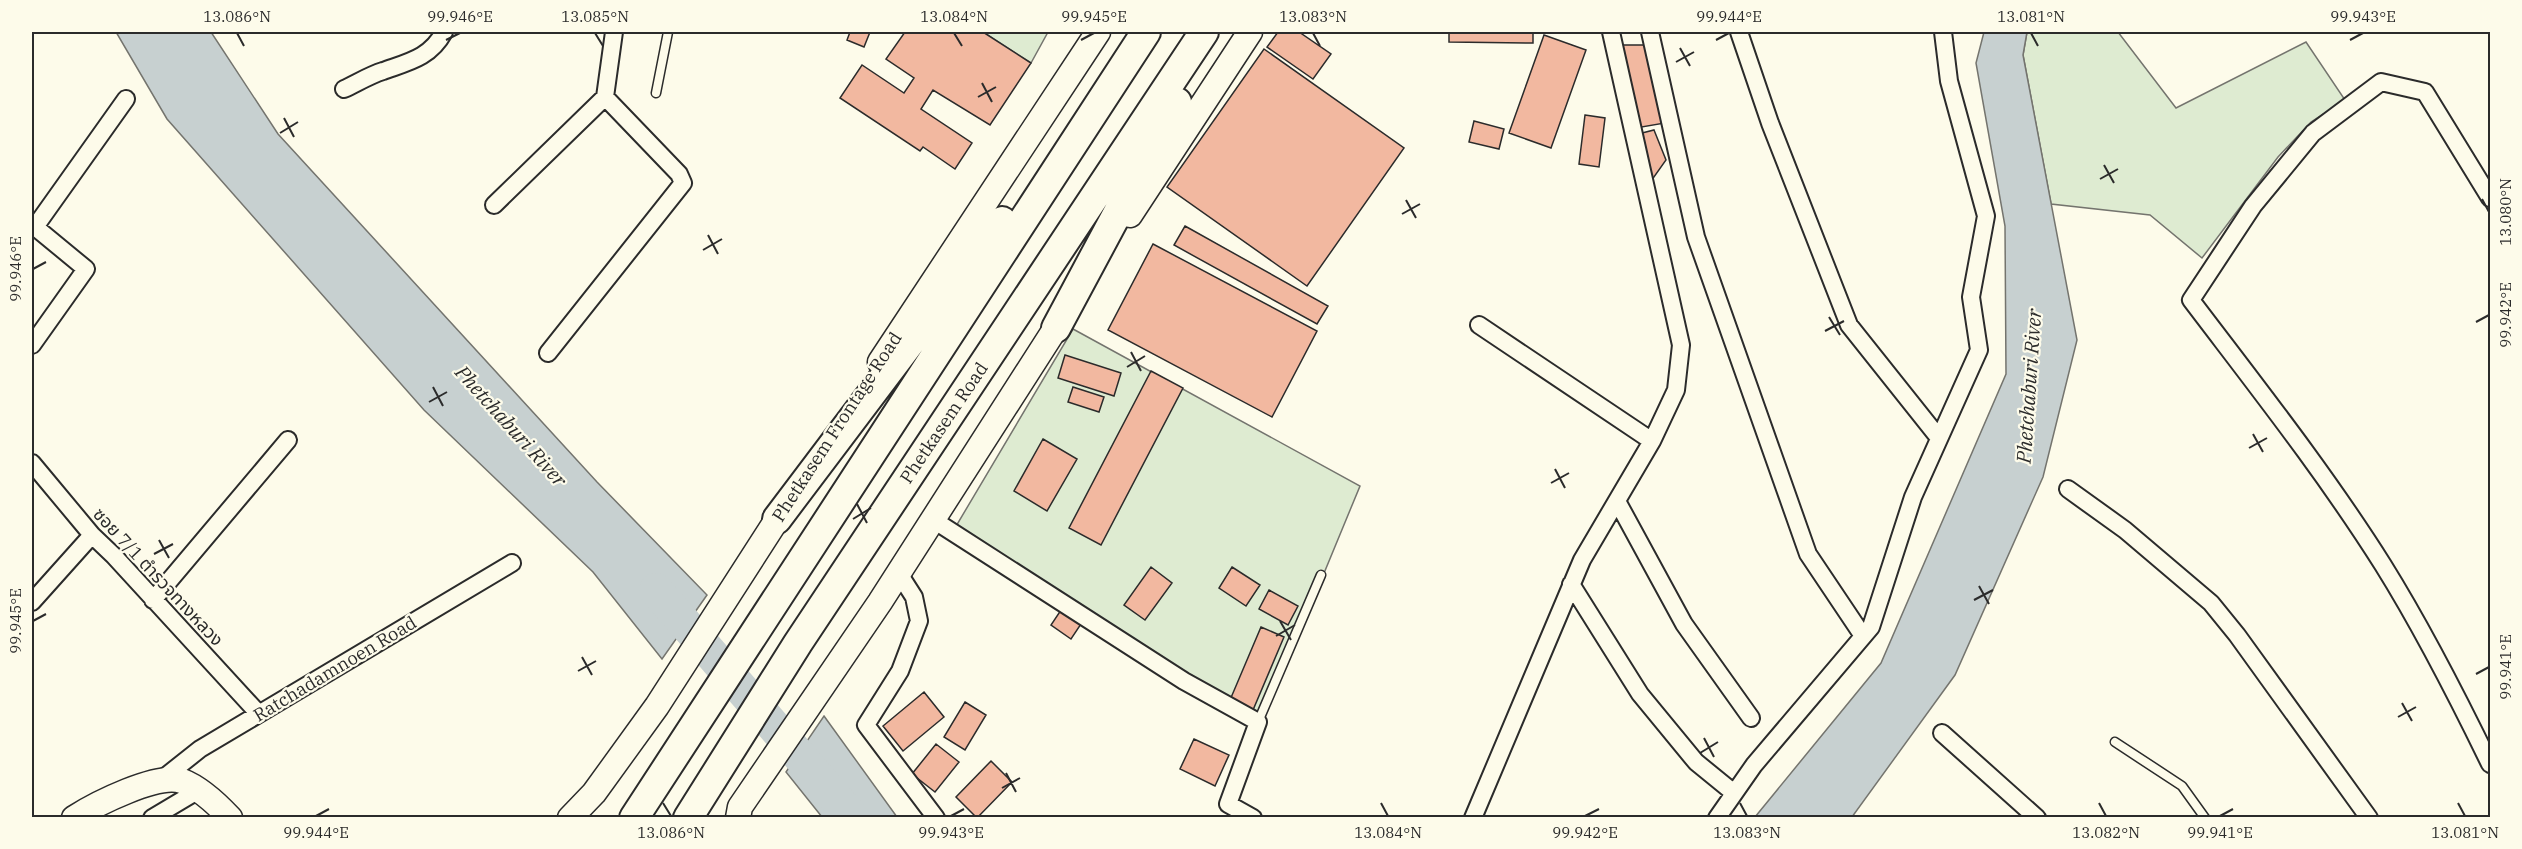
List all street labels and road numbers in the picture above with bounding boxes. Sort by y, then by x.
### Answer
street label: Phetkasem Frontage Road [767,328,907,526]
street label: Phetkasem Road [894,358,993,488]
street label: ซอย 7/1 ตำรวจทางหลวง [88,503,228,651]
street label: Ratchadamnoen Road [249,611,421,726]

